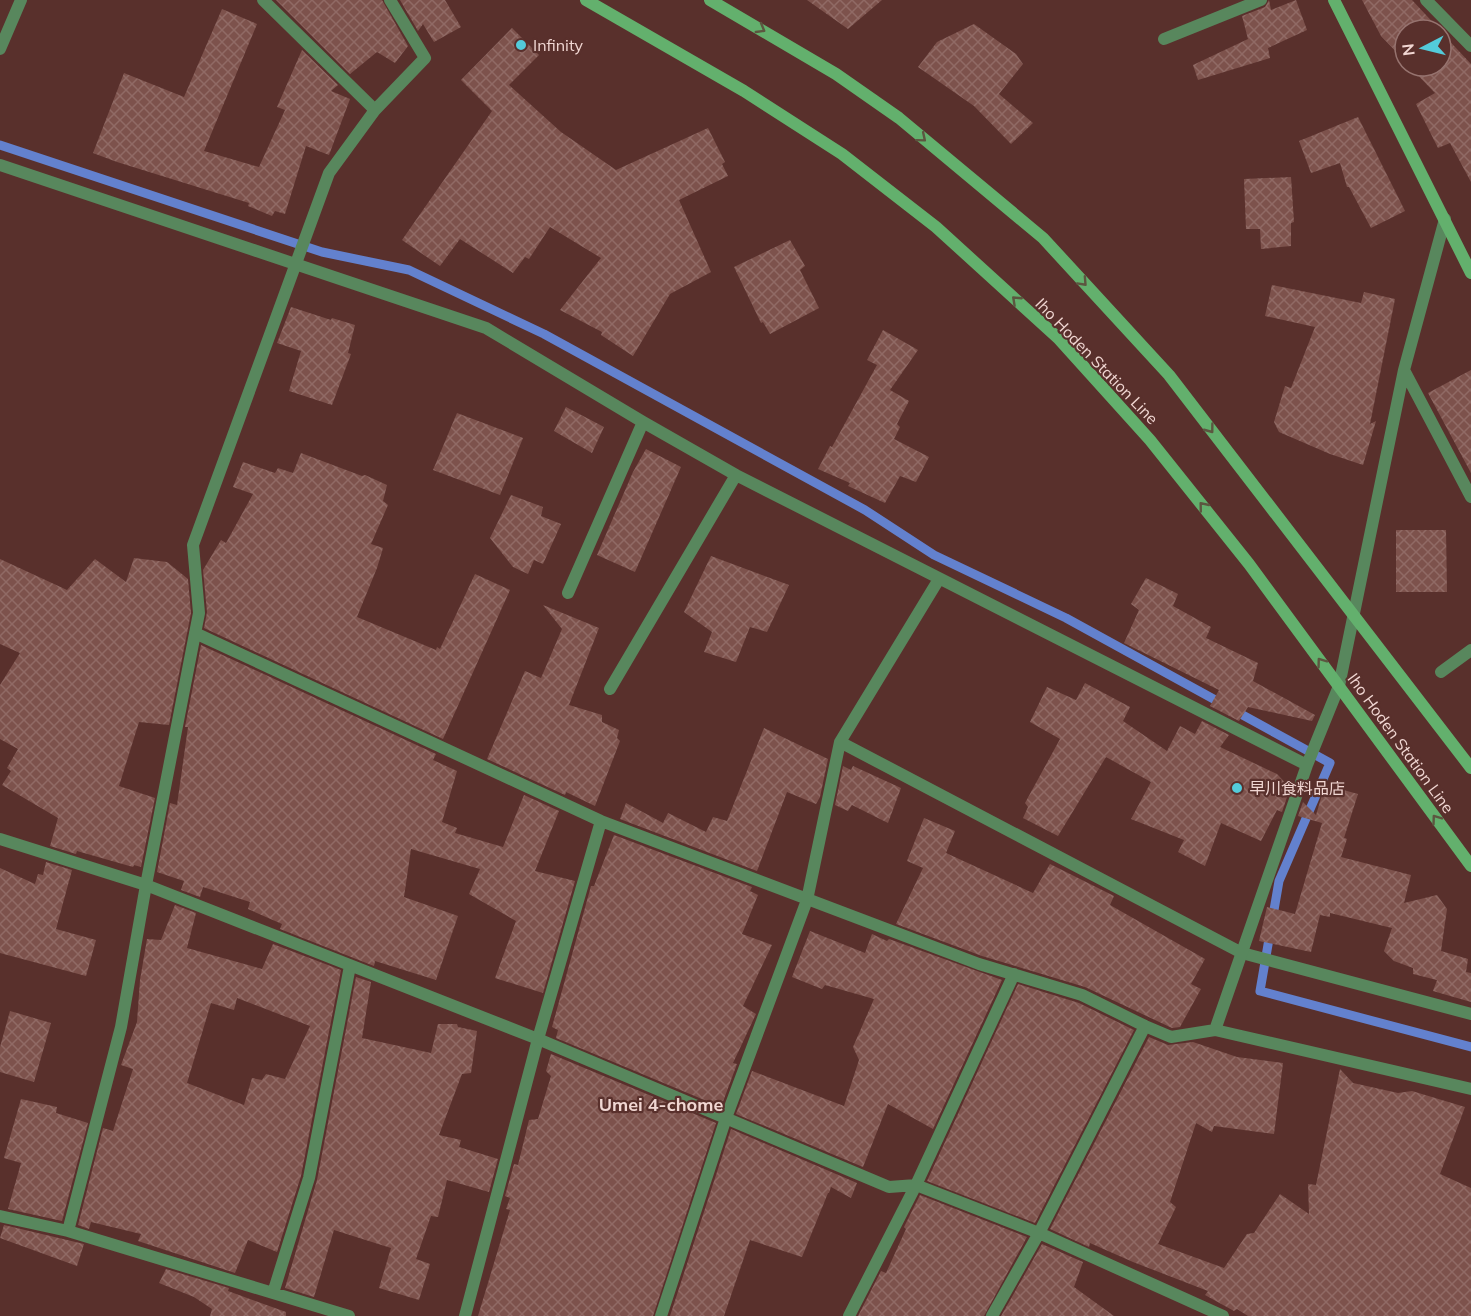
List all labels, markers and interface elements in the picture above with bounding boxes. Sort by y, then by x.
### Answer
north arrow [1393,18,1453,78]
one-way arrow [755,22,765,33]
place label: Infinity [533,35,584,55]
marker: Infinity [514,38,528,52]
text: N [1397,43,1419,57]
one-way arrow [915,130,926,141]
one-way arrow [1076,275,1087,285]
street label: Iho Hoden Station Line [1031,294,1163,428]
one-way arrow [1012,296,1022,307]
one-way arrow [1202,423,1213,434]
one-way arrow [1199,502,1210,513]
one-way arrow [1317,657,1328,668]
street label: Iho Hoden Station Line [1344,669,1458,817]
place label: 早川食料品店 [1249,778,1345,798]
marker: 早川食料品店 [1230,781,1244,795]
one-way arrow [1432,814,1443,825]
district label: Umei 4-chome [599,1093,723,1116]

